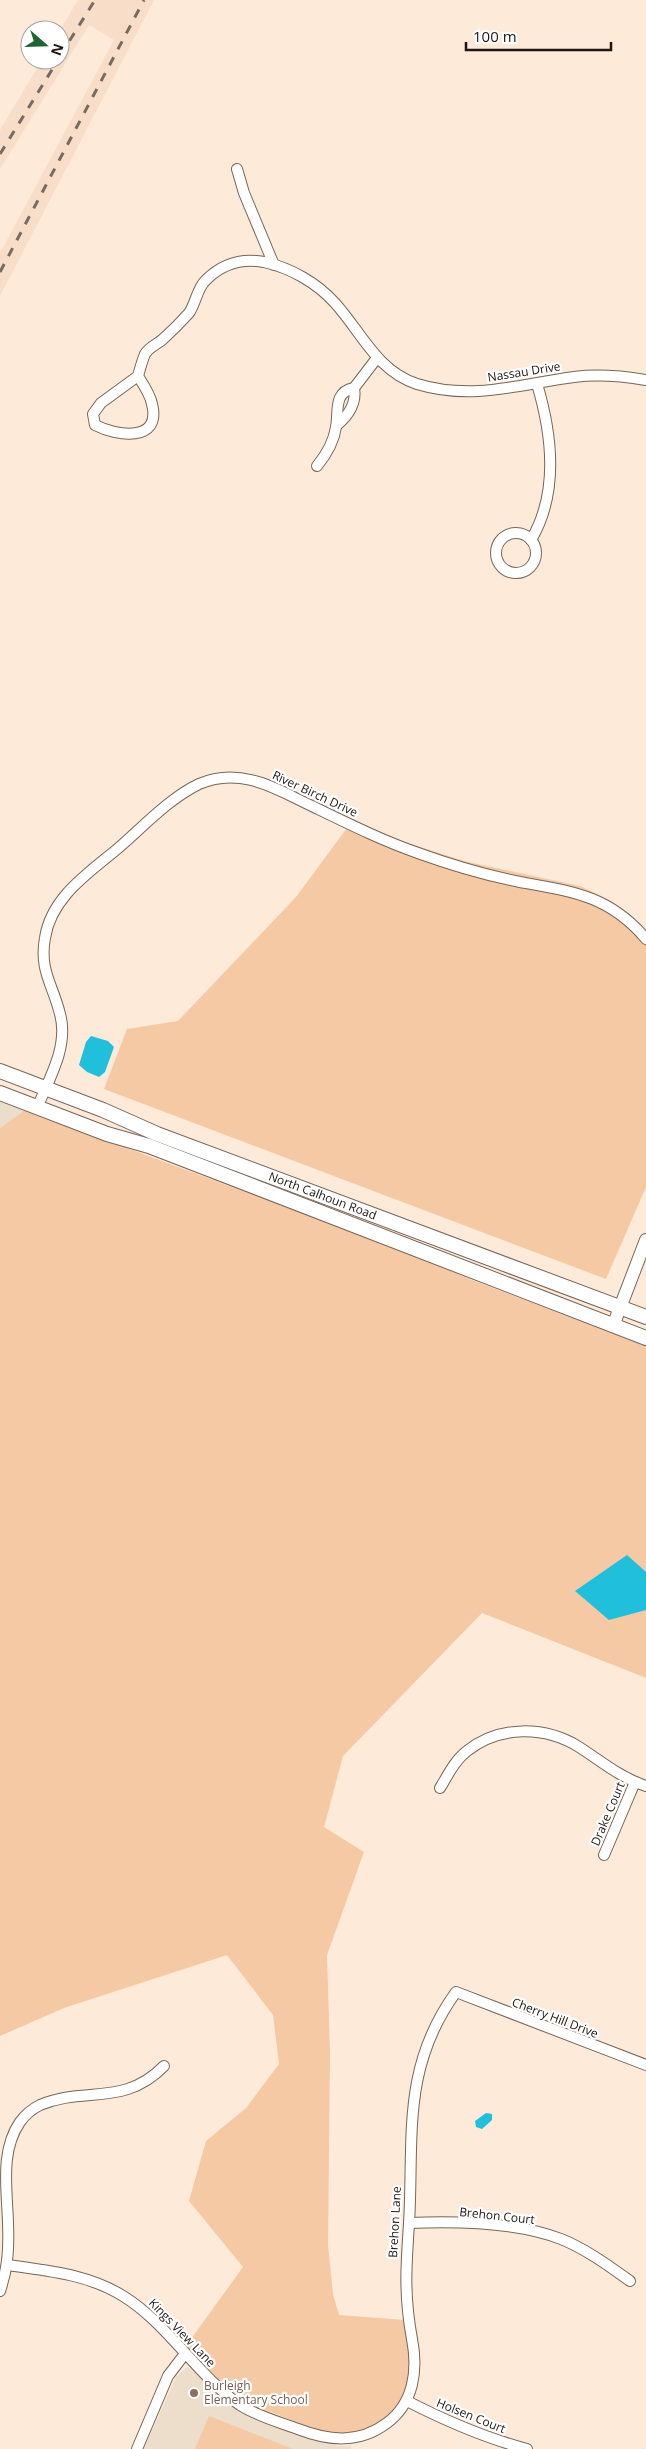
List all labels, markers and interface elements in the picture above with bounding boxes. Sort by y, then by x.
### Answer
north arrow [20,20,70,70]
scale bar [466,20,611,52]
text: 100 m [473,26,517,46]
text: N [47,41,69,58]
street label: Nassau Drive [486,357,562,386]
street label: River Birch Drive [270,766,361,821]
street label: North Calhoun Road [266,1168,379,1223]
street label: Drake Court [586,1779,629,1848]
street label: Cherry Hill Drive [510,1993,601,2042]
street label: Brehon Lane [384,2186,405,2258]
street label: Brehon Court [458,2203,536,2228]
street label: Kings View Lane [145,2295,220,2371]
place label: Burleigh Elementary School [204,2377,308,2408]
marker: Burleigh Elementary School [188,2387,200,2399]
street label: Holsen Court [434,2394,508,2437]

